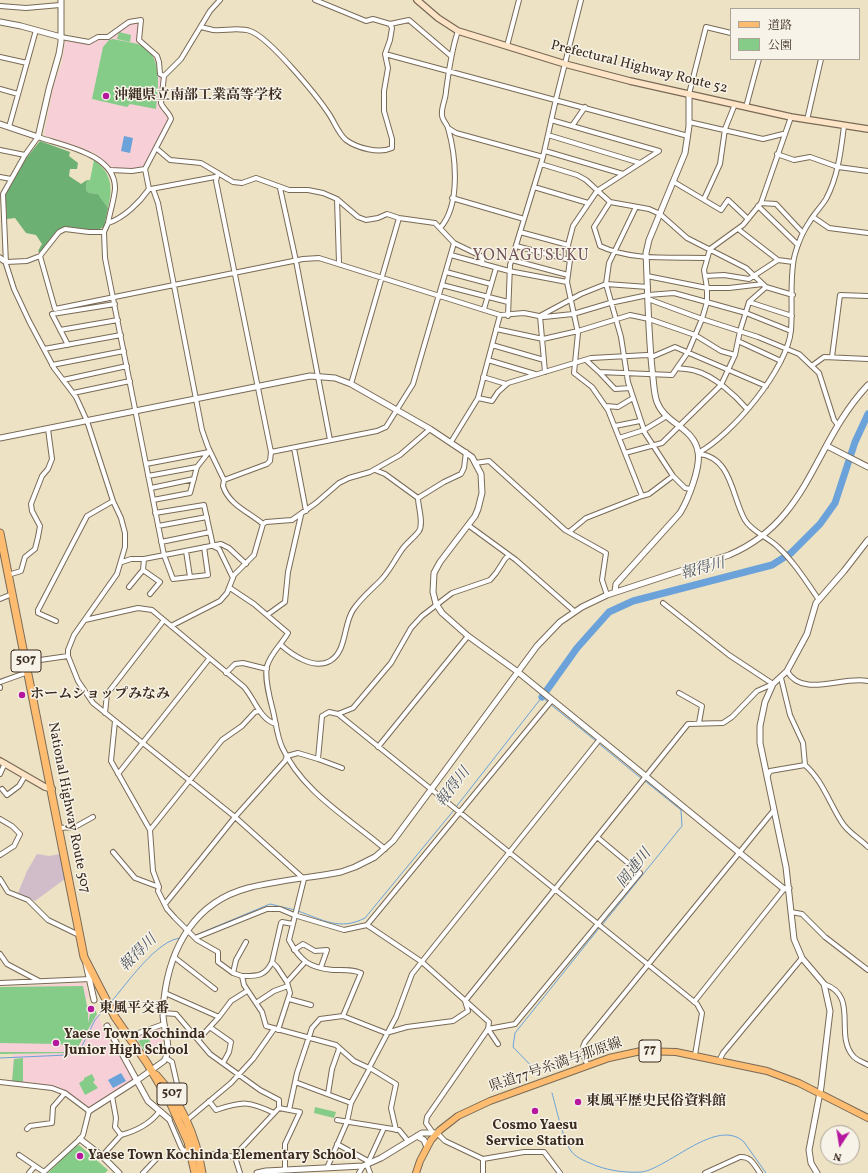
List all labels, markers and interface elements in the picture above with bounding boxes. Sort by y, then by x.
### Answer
legend [730,8,860,60]
text: 道路 [768,18,792,34]
street label: Prefectural Highway Route 52 [549,38,729,98]
text: 公園 [768,38,792,54]
place label: 沖縄県立南部工業高等学校 [114,88,282,104]
marker: 沖縄県立南部工業高等学校 [101,91,111,101]
district label: YONAGUSUKU [473,247,589,267]
water label: 報得川 [679,555,727,585]
road number: 507 [11,650,41,672]
place label: ホームショップみなみ [30,687,170,703]
marker: ホームショップみなみ [17,690,27,700]
street label: National Highway Route 507 [43,721,93,895]
water label: 報得川 [433,765,475,811]
water label: 岡連川 [614,846,656,892]
water label: 報得川 [117,932,161,976]
place label: 東風平交番 [99,1001,169,1017]
marker: 東風平交番 [86,1004,96,1014]
place label: Yaese Town Kochinda Junior High School [64,1027,205,1060]
street label: 県道77号糸満与那原線 [487,1035,625,1097]
marker: Yaese Town Kochinda Junior High School [51,1038,61,1048]
road number: 77 [639,1040,661,1062]
road number: 507 [157,1083,187,1105]
place label: 東風平歴史民俗資料館 [586,1094,726,1110]
marker: 東風平歴史民俗資料館 [573,1097,583,1107]
marker: Cosmo Yaesu Service Station [530,1106,540,1116]
place label: Cosmo Yaesu Service Station [486,1118,584,1150]
north arrow [820,1125,860,1165]
place label: Yaese Town Kochinda Elementary School [88,1148,356,1164]
text: N [832,1148,843,1164]
marker: Yaese Town Kochinda Elementary School [75,1151,85,1161]

